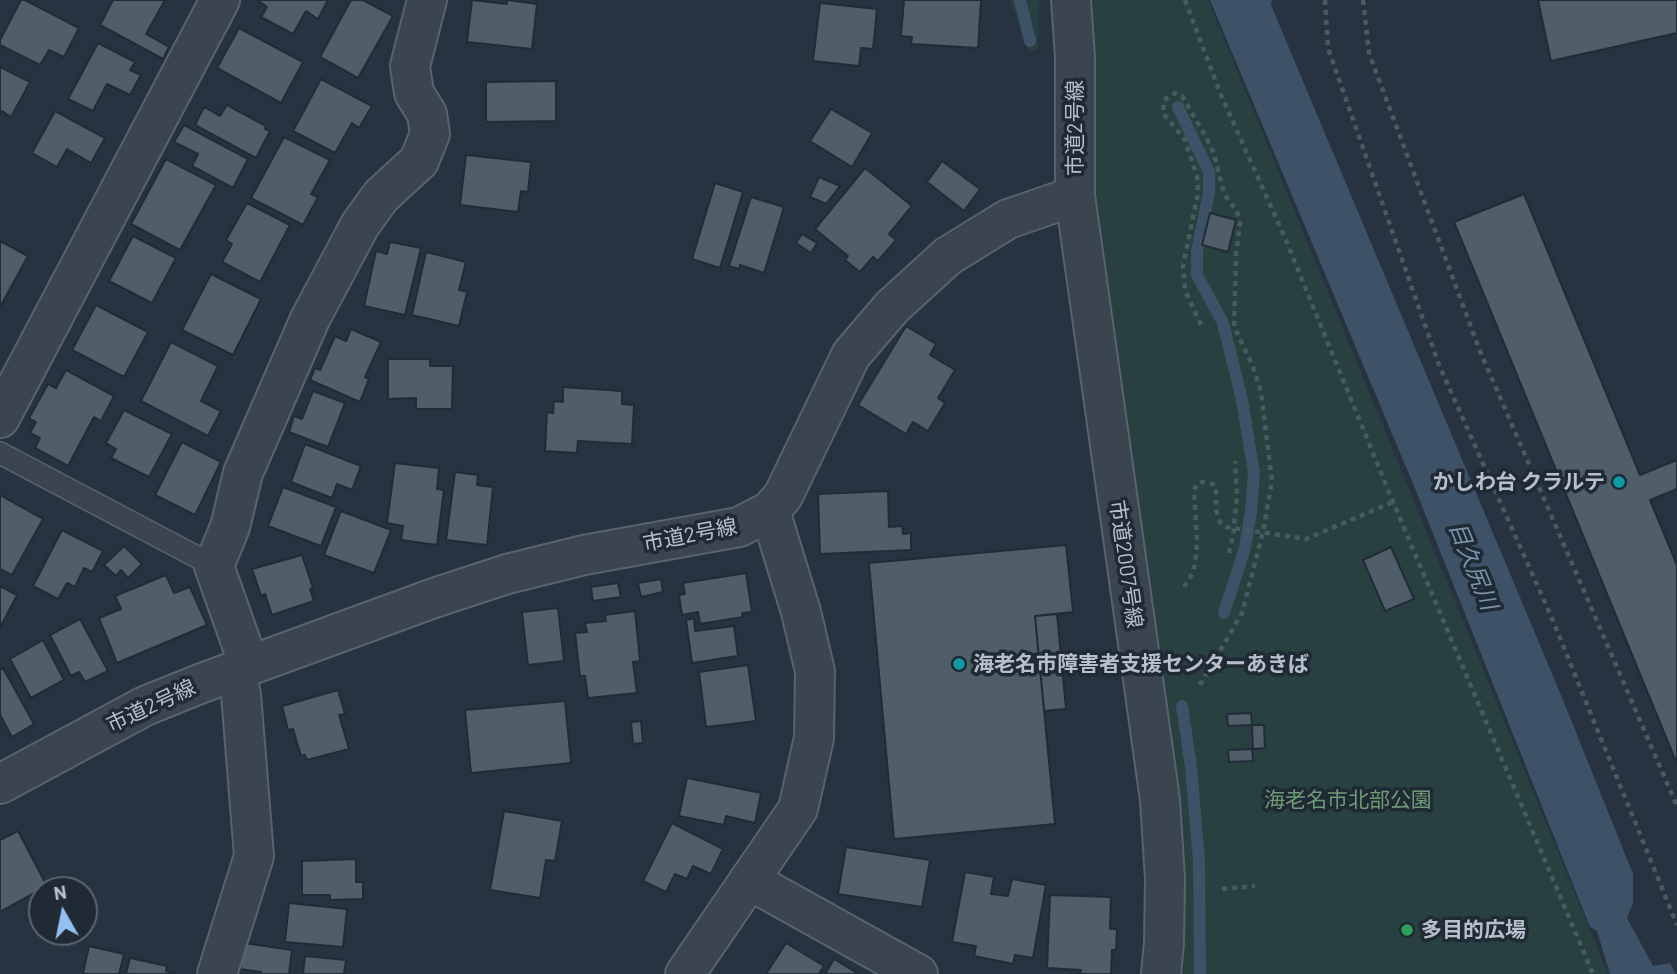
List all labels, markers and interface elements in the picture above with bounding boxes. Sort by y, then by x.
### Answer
street label: 市道2号線 [1062,80,1088,176]
place label: かしわ台 クラルテ [1433,469,1605,495]
marker: かしわ台 クラルテ [1611,474,1627,490]
street label: 市道2007号線 [1105,498,1147,630]
street label: 市道2号線 [641,514,739,556]
water label: 目久尻川 [1443,518,1503,614]
place label: 海老名市障害者支援センターあきば [973,651,1309,677]
marker: 海老名市障害者支援センターあきば [951,656,967,672]
street label: 市道2号線 [103,674,199,738]
park label: 海老名市北部公園 [1264,787,1432,813]
north arrow [28,876,98,946]
text: N [52,879,68,904]
place label: 多目的広場 [1421,917,1526,943]
marker: 多目的広場 [1399,922,1415,938]

